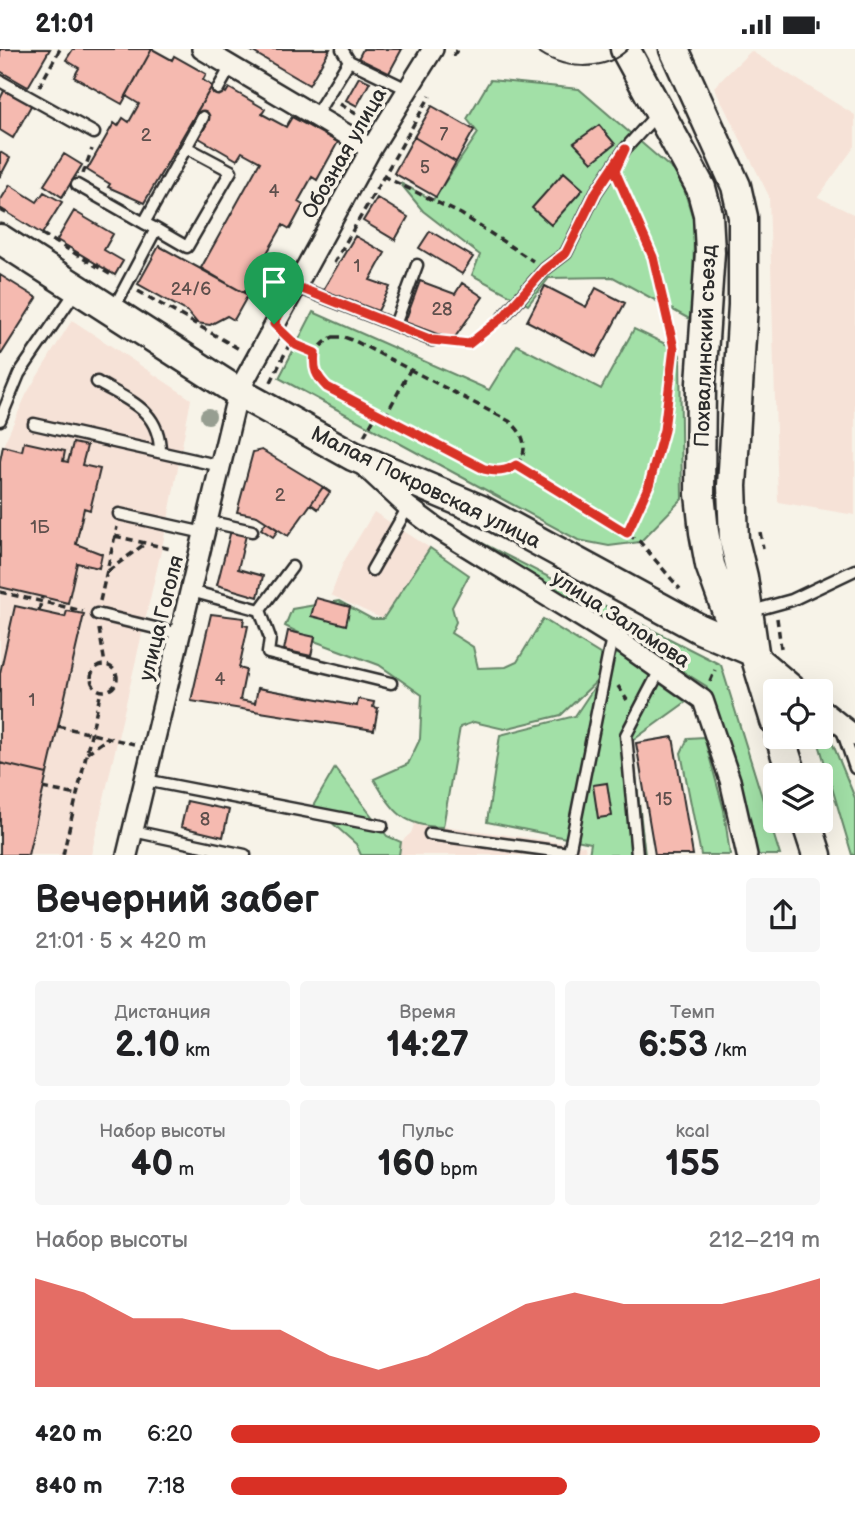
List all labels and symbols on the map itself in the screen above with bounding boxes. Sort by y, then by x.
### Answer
street label: Обозная улица [297,83,392,223]
house number: 7 [440,124,449,145]
house number: 2 [141,125,152,146]
house number: 5 [420,157,430,178]
house number: 4 [269,181,280,202]
street label: Похвалинский съезд [689,244,722,448]
pin [244,252,304,324]
house number: 1 [354,256,360,277]
house number: 24/6 [171,279,211,300]
house number: 28 [431,299,453,320]
street label: Малая Покровская улица [307,421,545,554]
house number: 2 [275,485,286,506]
house number: 1Б [30,517,50,538]
street label: улица Гоголя [134,553,189,683]
street label: улица Заломова [547,565,695,674]
house number: 4 [215,669,226,690]
house number: 1 [29,690,35,711]
house number: 15 [655,789,673,810]
house number: 8 [200,809,210,830]

